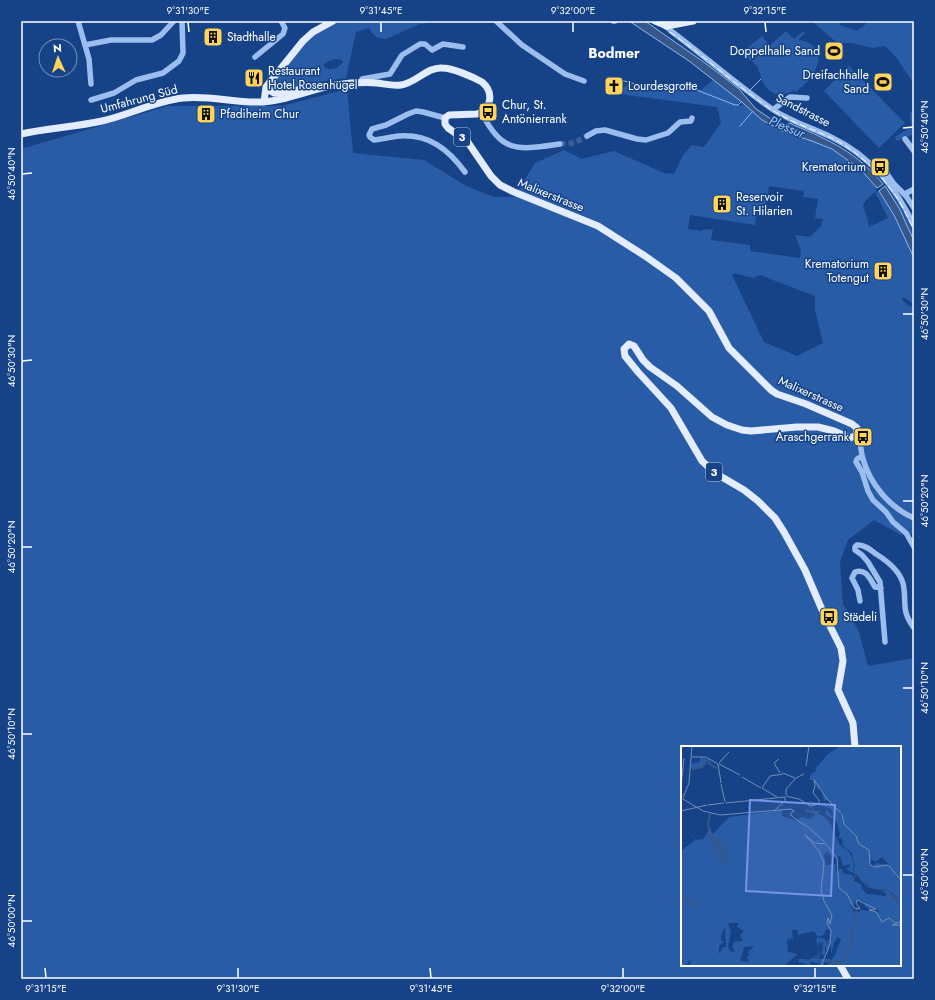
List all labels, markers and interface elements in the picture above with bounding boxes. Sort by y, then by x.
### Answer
text: 9°31'30"E [167,3,209,18]
text: 9°31'45"E [360,3,402,18]
text: 9°32'00"E [551,3,595,18]
text: 9°32'15"E [744,3,786,18]
building icon: Stadthalle [202,26,224,48]
place label: Stadthalle [227,28,276,46]
north arrow [38,38,78,78]
text: N [53,40,62,56]
sports icon: Doppelhalle Sand [823,40,845,62]
place label: Doppelhalle Sand [730,42,820,60]
district label: Bodmer [588,43,640,63]
place label: Restaurant Hotel Rosenhügel [268,62,358,94]
place label: Dreifachhalle Sand [803,66,869,98]
restaurant icon: Restaurant Hotel Rosenhügel [243,67,265,89]
sports icon: Dreifachhalle Sand [872,71,894,93]
church icon: Lourdesgrotte [603,75,625,97]
place label: Lourdesgrotte [628,77,698,95]
street label: Umfahrung Süd [98,80,180,118]
street label: Sandstrasse [773,89,833,131]
place label: Chur, St. Antönierrank [502,96,568,128]
text: 46°50'40"N [917,100,932,154]
bus stop icon: Chur, St. Antönierrank [477,101,499,123]
building icon: Pfadiheim Chur [195,103,217,125]
place label: Pfadiheim Chur [220,105,300,123]
water label: Plessur [766,111,809,143]
road number: 3 [454,128,470,146]
text: 46°50'40"N [4,147,19,201]
bus stop icon: Krematorium [869,156,891,178]
place label: Krematorium [802,158,866,176]
street label: Malixerstrasse [515,174,587,216]
place label: Reservoir St. Hilarien [736,188,793,220]
building icon: Reservoir St. Hilarien [711,193,733,215]
place label: Krematorium Totengut [805,255,869,287]
building icon: Krematorium Totengut [872,260,894,282]
text: 46°50'30"N [917,288,932,340]
text: 46°50'30"N [4,335,19,387]
street label: Malixerstrasse [775,372,847,416]
bus stop icon: Araschgerrank [852,426,874,448]
place label: Araschgerrank [776,428,850,446]
road number: 3 [706,463,722,481]
text: 46°50'20"N [917,475,932,527]
text: 46°50'20"N [4,521,19,573]
bus stop icon: Städeli [818,606,840,628]
place label: Städeli [843,608,877,626]
text: 46°50'10"N [917,662,932,714]
text: 46°50'10"N [4,708,19,760]
inset map [681,746,901,966]
text: 46°50'00"N [917,848,932,902]
text: 46°50'00"N [4,894,19,948]
text: 9°31'15"E [25,981,67,996]
text: 9°31'30"E [217,981,259,996]
text: 9°31'45"E [410,981,452,996]
text: 9°32'00"E [601,981,645,996]
text: 9°32'15"E [794,981,836,996]

